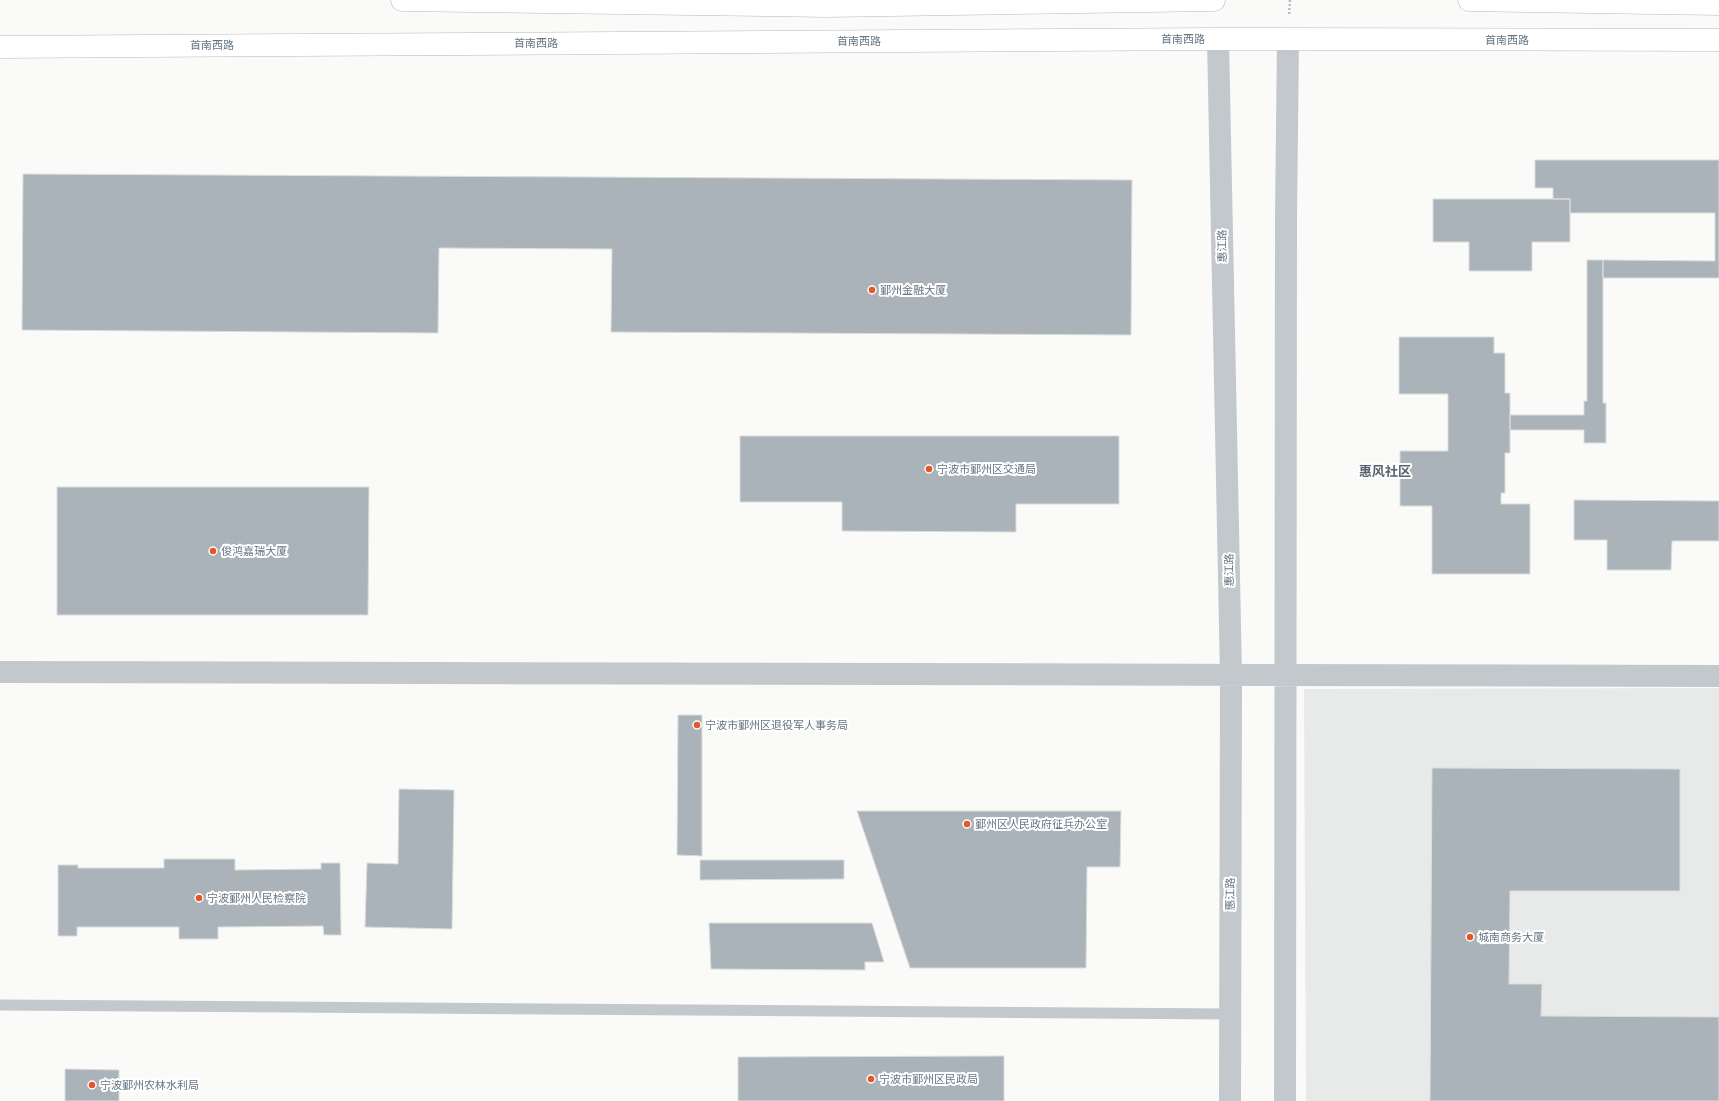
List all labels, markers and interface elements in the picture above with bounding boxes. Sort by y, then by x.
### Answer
street label: 首南西路 [1161,32,1205,46]
street label: 首南西路 [1485,33,1529,47]
street label: 首南西路 [837,34,881,48]
street label: 首南西路 [514,36,558,50]
street label: 首南西路 [190,38,234,52]
street label: 惠江路 [1215,229,1229,263]
place label: 鄞州金融大厦 [880,283,946,297]
marker: 鄞州金融大厦 [867,285,877,295]
place label: 宁波市鄞州区交通局 [937,462,1036,476]
district label: 惠风社区 [1359,463,1411,479]
marker: 宁波市鄞州区交通局 [924,464,934,474]
place label: 俊鸿嘉瑞大厦 [221,544,287,558]
marker: 俊鸿嘉瑞大厦 [208,546,218,556]
street label: 惠江路 [1222,553,1236,587]
place label: 宁波市鄞州区退役军人事务局 [705,718,848,732]
marker: 宁波市鄞州区退役军人事务局 [692,720,702,730]
place label: 鄞州区人民政府征兵办公室 [975,817,1107,831]
marker: 鄞州区人民政府征兵办公室 [962,819,972,829]
street label: 惠江路 [1223,878,1237,911]
place label: 宁波鄞州人民检察院 [207,891,306,905]
marker: 宁波鄞州人民检察院 [194,893,204,903]
place label: 城南商务大厦 [1478,930,1544,944]
marker: 城南商务大厦 [1465,932,1475,942]
place label: 宁波市鄞州区民政局 [879,1072,978,1086]
marker: 宁波市鄞州区民政局 [866,1074,876,1084]
place label: 宁波鄞州农林水利局 [100,1078,199,1092]
marker: 宁波鄞州农林水利局 [87,1080,97,1090]

